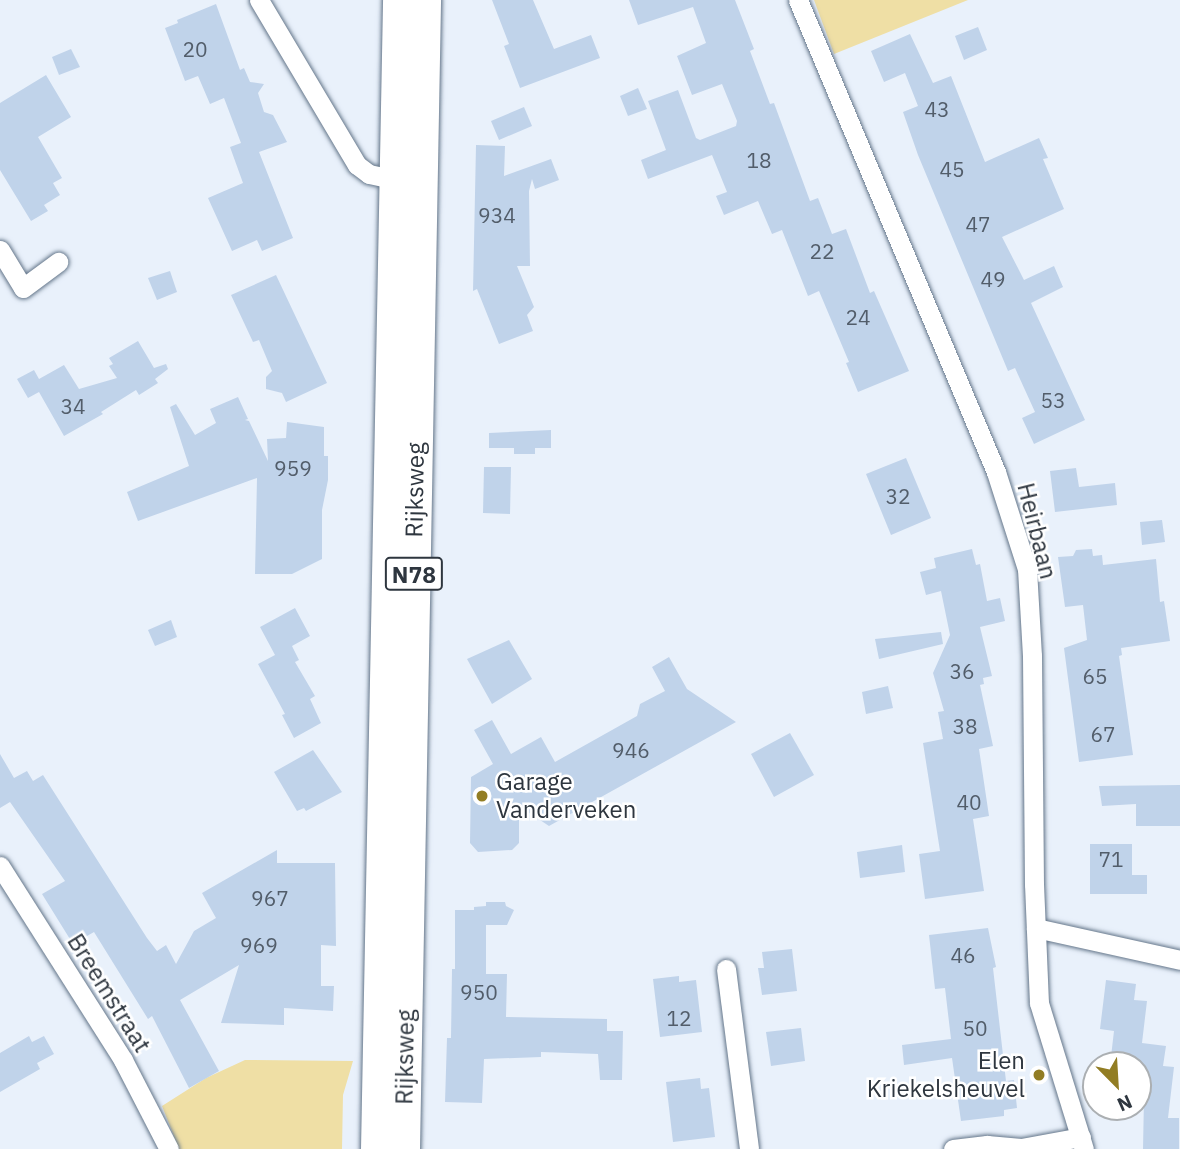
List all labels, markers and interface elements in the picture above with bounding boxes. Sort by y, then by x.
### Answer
house number: 20 [182,36,208,62]
house number: 43 [924,96,950,122]
house number: 18 [746,147,772,173]
house number: 45 [939,156,965,182]
house number: 934 [478,202,516,228]
house number: 47 [965,211,991,237]
house number: 22 [809,238,835,264]
house number: 49 [980,266,1006,292]
house number: 24 [845,304,871,330]
house number: 53 [1040,387,1066,413]
house number: 34 [60,393,86,419]
street label: Rijksweg [400,442,430,538]
house number: 959 [274,455,312,481]
street label: Heirbaan [1011,480,1063,582]
house number: 32 [885,483,911,509]
road number: N78 [384,554,444,594]
house number: 36 [949,658,975,684]
house number: 65 [1082,663,1108,689]
house number: 38 [952,713,978,739]
house number: 67 [1090,721,1116,747]
house number: 946 [612,737,650,763]
place label: Garage Vanderveken [496,768,636,824]
marker: Garage Vanderveken [474,788,490,804]
house number: 40 [956,789,982,815]
house number: 71 [1098,846,1124,872]
house number: 967 [251,885,289,911]
street label: Breemstraat [61,928,157,1058]
house number: 969 [240,932,278,958]
house number: 46 [950,942,976,968]
house number: 950 [460,979,498,1005]
house number: 12 [666,1005,692,1031]
street label: Rijksweg [390,1009,420,1105]
house number: 50 [962,1015,988,1041]
place label: Elen Kriekelsheuvel [867,1047,1025,1103]
north arrow [1082,1051,1152,1121]
marker: Elen Kriekelsheuvel [1031,1067,1047,1083]
text: N [1114,1090,1136,1117]

